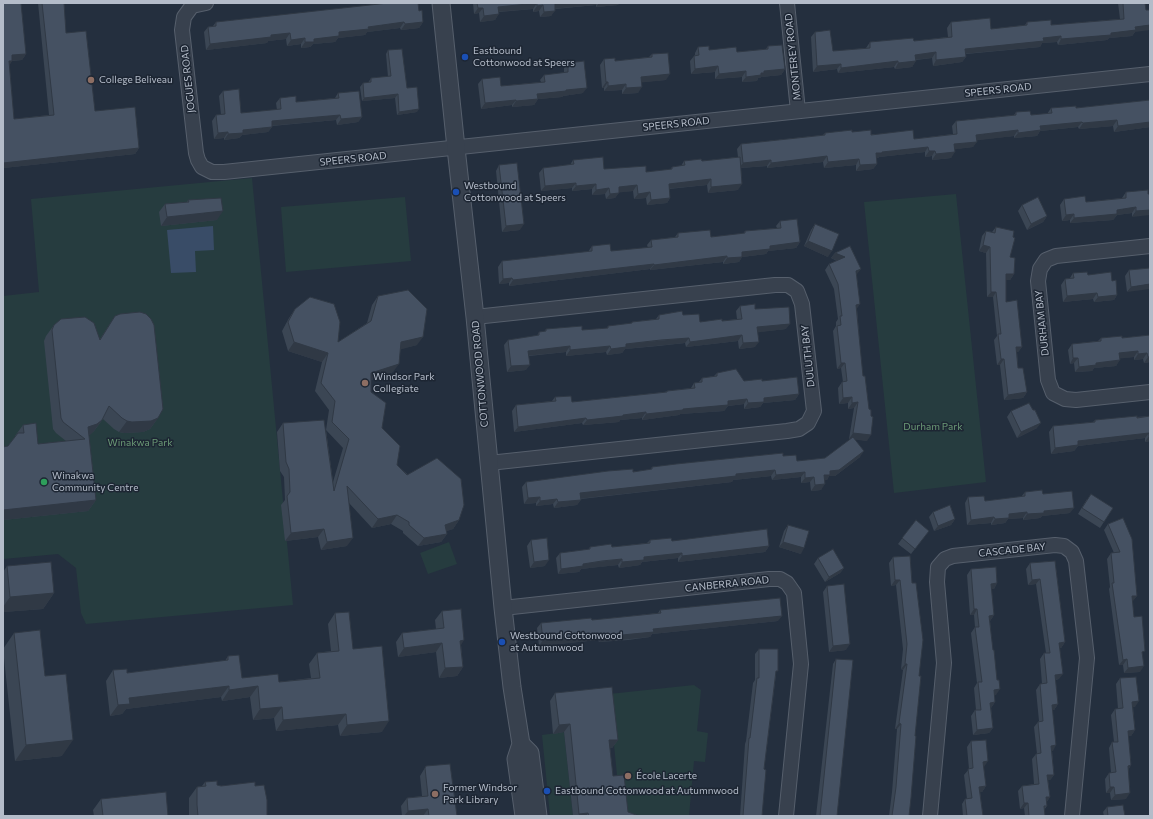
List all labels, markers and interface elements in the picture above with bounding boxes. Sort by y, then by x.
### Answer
street label: MONTEREY ROAD [782,13,804,101]
street label: JOGUES ROAD [178,45,198,113]
place label: Eastbound Cottonwood at Speers [473,45,575,68]
marker: Eastbound Cottonwood at Speers [460,52,470,62]
place label: College Beliveau [99,74,173,86]
marker: College Beliveau [86,75,96,85]
street label: SPEERS ROAD [964,81,1032,99]
street label: SPEERS ROAD [642,115,710,133]
street label: SPEERS ROAD [319,150,387,168]
place label: Westbound Cottonwood at Speers [464,180,566,204]
marker: Westbound Cottonwood at Speers [451,187,461,197]
street label: DURHAM BAY [1033,289,1051,357]
street label: COTTONWOOD ROAD [469,320,491,428]
street label: DULUTH BAY [799,324,817,388]
place label: Windsor Park Collegiate [373,371,435,394]
marker: Windsor Park Collegiate [360,378,370,388]
park label: Durham Park [903,421,963,433]
park label: Winakwa Park [107,437,173,449]
place label: Winakwa Community Centre [52,470,138,494]
marker: Winakwa Community Centre [39,477,49,487]
street label: CASCADE BAY [978,541,1046,559]
street label: CANBERRA ROAD [684,574,770,594]
place label: Westbound Cottonwood at Autumnwood [510,630,622,654]
marker: Westbound Cottonwood at Autumnwood [497,637,507,647]
place label: École Lacerte [636,770,697,782]
marker: École Lacerte [623,771,633,781]
place label: Former Windsor Park Library [443,782,517,806]
place label: Eastbound Cottonwood at Autumnwood [555,785,739,797]
marker: Eastbound Cottonwood at Autumnwood [542,786,552,796]
marker: Former Windsor Park Library [430,789,440,799]

